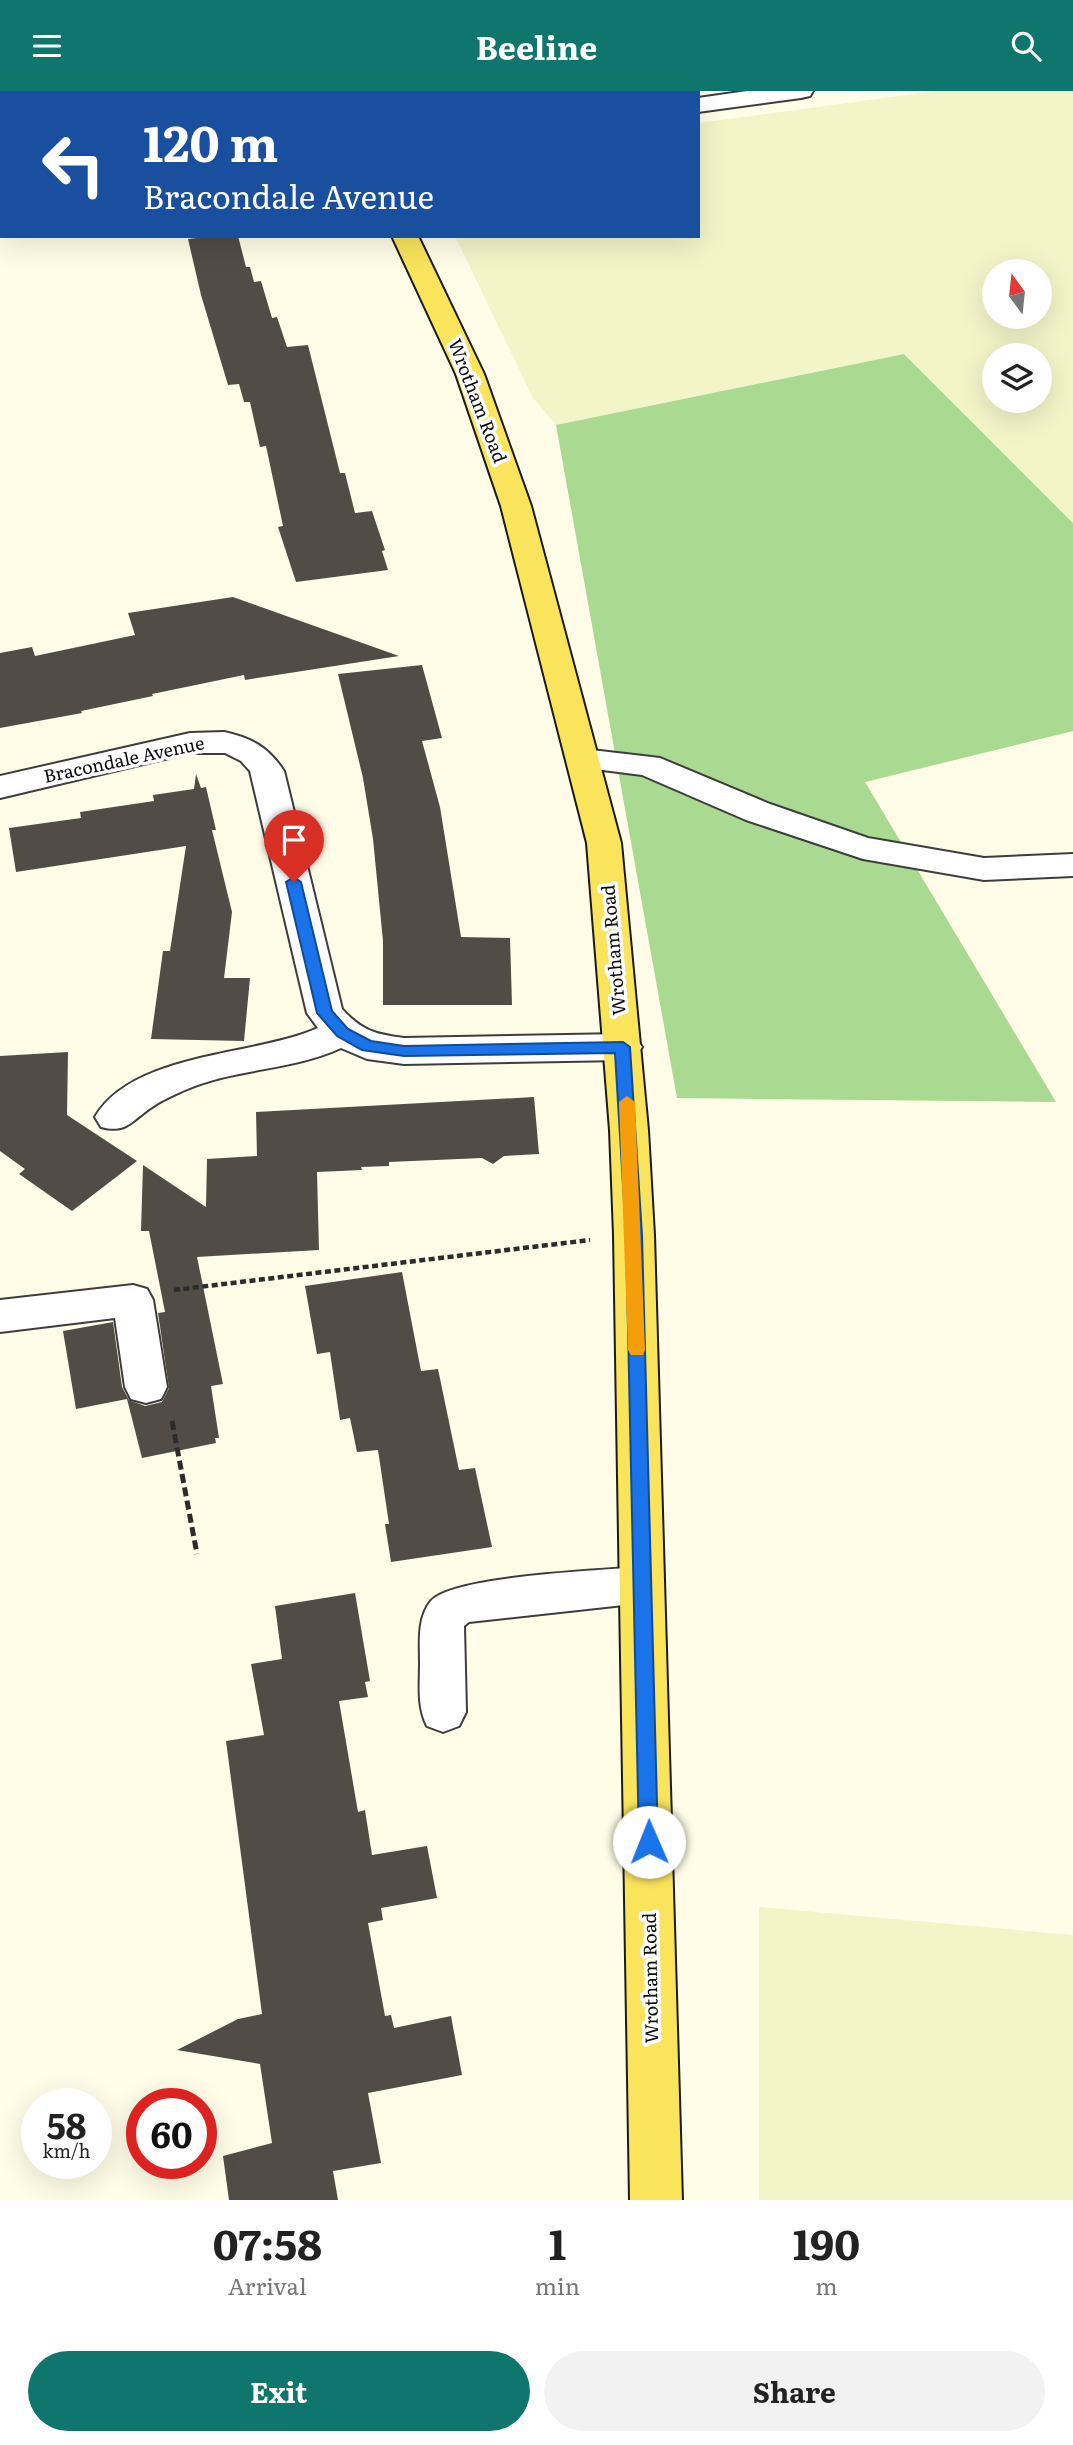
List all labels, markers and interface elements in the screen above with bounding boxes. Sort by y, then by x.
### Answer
text: Beeline [476,22,597,70]
icon: menu [28,27,66,65]
icon: search [1007,27,1045,65]
text: 120 m [143,104,278,177]
icon: left [28,119,119,210]
text: Bracondale Avenue [143,171,434,219]
north arrow [982,259,1052,329]
map controls [982,259,1052,413]
street label: Wrotham Road [442,335,514,466]
button: layers [982,343,1052,413]
street label: Bracondale Avenue [41,728,207,789]
pin [264,810,324,882]
icon: arrive [275,821,313,859]
street label: Wrotham Road [593,884,632,1016]
position arrow [612,1805,686,1879]
street label: Wrotham Road [635,1912,664,2044]
speed limit sign: 60 [126,2088,217,2179]
text: 58 [47,2098,86,2150]
text: km/h [43,2137,90,2164]
text: 07:58 [213,2211,322,2273]
text: 1 [549,2211,566,2273]
text: 190 [793,2211,860,2273]
text: Arrival [228,2268,307,2302]
text: min [535,2268,580,2302]
text: m [815,2268,838,2302]
button: Exit [28,2351,530,2431]
button: Share [544,2351,1045,2431]

